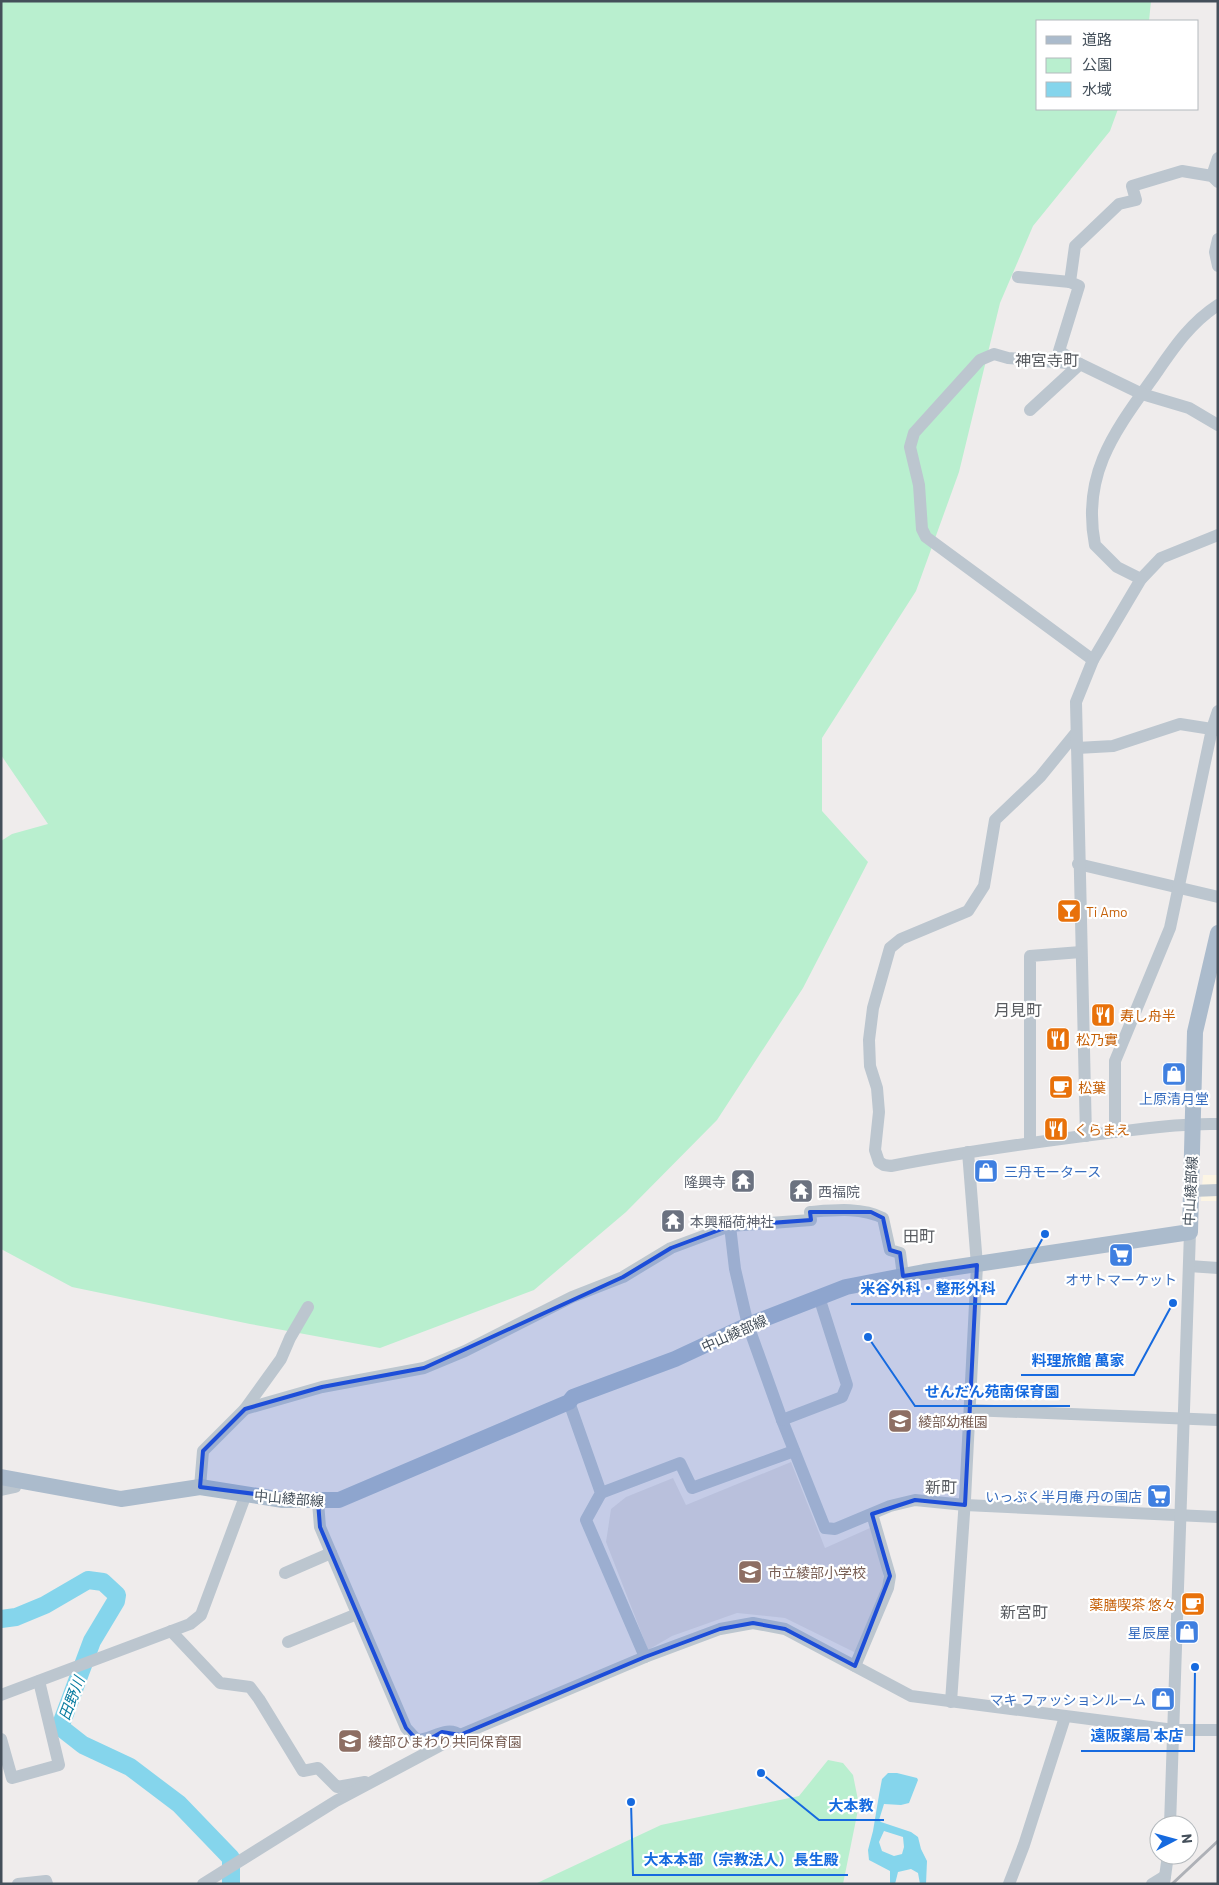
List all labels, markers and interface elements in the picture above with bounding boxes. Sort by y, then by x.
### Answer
legend [1036,20,1199,110]
text: 道路 [1082,30,1112,48]
text: 公園 [1082,55,1112,73]
text: 水域 [1082,80,1112,98]
district label: 神宮寺町 [1015,350,1079,369]
bar icon: Ti Amo [1056,898,1082,924]
place label: Ti Amo [1086,903,1128,920]
district label: 月見町 [994,1000,1042,1019]
restaurant icon: 寿し舟半 [1090,1002,1116,1028]
place label: 寿し舟半 [1120,1007,1176,1024]
restaurant icon: 松乃實 [1045,1026,1071,1052]
place label: 松乃實 [1076,1031,1118,1048]
shop icon: 上原清月堂 [1161,1061,1187,1087]
cafe icon: 松葉 [1048,1074,1074,1100]
place label: 松葉 [1078,1079,1106,1096]
place label: 上原清月堂 [1139,1090,1209,1107]
restaurant icon: くらまえ [1043,1116,1069,1142]
place label: くらまえ [1074,1121,1130,1138]
street label: 中山綾部線 [1180,1156,1200,1226]
shop icon: 三丹モータース [973,1158,999,1184]
place label: 三丹モータース [1004,1163,1101,1180]
temple icon: 隆興寺 [730,1168,756,1194]
place label: 隆興寺 [684,1173,726,1190]
temple icon: 西福院 [788,1178,814,1204]
place label: 西福院 [818,1183,860,1200]
temple icon: 本興稲荷神社 [660,1208,686,1234]
place label: 本興稲荷神社 [690,1213,774,1230]
district label: 田町 [903,1226,935,1245]
supermarket icon: オサトマーケット [1108,1242,1134,1268]
place label: オサトマーケット [1065,1271,1177,1288]
callout: 米谷外科・整形外科 [851,1274,1006,1304]
text: 米谷外科・整形外科 [860,1279,996,1297]
street label: 中山綾部線 [699,1311,769,1355]
callout: 料理旅館 萬家 [1021,1345,1134,1375]
text: 料理旅館 萬家 [1031,1351,1125,1369]
callout: せんだん苑南保育園 [915,1376,1070,1406]
text: せんだん苑南保育園 [924,1382,1060,1400]
school or university icon: 綾部幼稚園 [887,1408,913,1434]
place label: 綾部幼稚園 [918,1413,988,1430]
district label: 新町 [925,1477,957,1496]
supermarket icon: いっぷく半月庵 丹の国店 [1146,1483,1172,1509]
street label: 中山綾部線 [253,1486,325,1510]
place label: いっぷく半月庵 丹の国店 [985,1488,1142,1505]
school or university icon: 市立綾部小学校 [737,1559,763,1585]
place label: 市立綾部小学校 [768,1564,866,1581]
cafe icon: 薬膳喫茶 悠々 [1180,1591,1206,1617]
place label: 薬膳喫茶 悠々 [1089,1596,1176,1613]
district label: 新宮町 [1000,1602,1048,1621]
shop icon: 星辰屋 [1174,1619,1200,1645]
place label: 星辰屋 [1128,1624,1170,1641]
water label: 田野川 [55,1672,88,1722]
shop icon: マキ ファッションルーム [1150,1686,1176,1712]
place label: マキ ファッションルーム [990,1691,1146,1708]
callout: 遠阪薬局 本店 [1081,1721,1194,1751]
text: 遠阪薬局 本店 [1090,1726,1184,1744]
school or university icon: 綾部ひまわり共同保育園 [337,1728,363,1754]
place label: 綾部ひまわり共同保育園 [368,1733,522,1750]
callout: 大本教 [819,1790,884,1820]
text: 大本教 [828,1796,874,1814]
north arrow [1149,1815,1199,1865]
text: N [1178,1833,1196,1844]
callout: 大本本部（宗教法人）長生殿 [633,1845,848,1875]
text: 大本本部（宗教法人）長生殿 [643,1850,839,1868]

